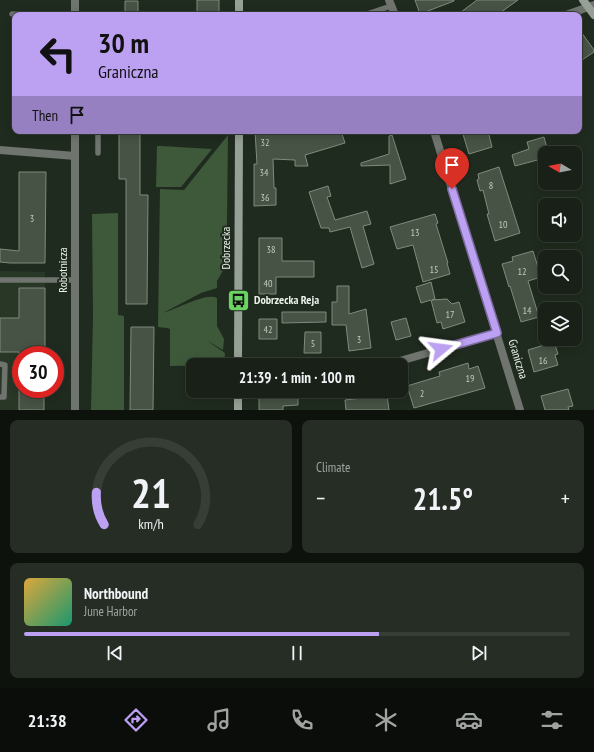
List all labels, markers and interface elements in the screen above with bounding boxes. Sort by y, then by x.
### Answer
text: 30 m [98,24,149,61]
icon: left [32,28,84,80]
text: Graniczna [98,60,159,83]
icon: arrive [66,104,88,126]
text: Then [32,106,58,125]
house number: 32 [261,136,270,149]
north arrow [538,146,582,190]
map controls [538,146,582,346]
pin [435,148,469,189]
icon: arrive [441,154,463,176]
house number: 34 [260,166,269,179]
house number: 8 [489,179,493,192]
house number: 36 [261,191,270,204]
button: sound [538,198,582,242]
house number: 3 [30,212,34,225]
house number: 10 [499,218,508,231]
street label: Dobrzecka [218,226,233,269]
house number: 13 [411,226,420,239]
house number: 38 [267,243,276,256]
street label: Robotnicza [55,247,70,293]
button: search [538,250,582,294]
house number: 15 [430,263,439,276]
house number: 12 [518,265,527,278]
house number: 40 [264,277,273,290]
bus stop icon: Dobrzecka Reja [225,287,251,313]
place label: Dobrzecka Reja [254,292,319,307]
button: layers [538,302,582,346]
house number: 14 [523,304,532,317]
house number: 17 [446,308,455,321]
house number: 42 [264,323,273,336]
position arrow [420,328,462,370]
house number: 3 [357,333,361,346]
house number: 5 [311,337,315,350]
street label: Graniczna [505,337,532,381]
speed limit sign: 30 [12,346,64,398]
house number: 16 [539,354,548,367]
text: 21:39 · 1 min · 100 m [239,368,355,387]
house number: 19 [466,372,475,385]
house number: 2 [420,387,424,400]
text: Climate [316,459,350,476]
text: 21 [131,465,171,518]
text: 21.5° [413,479,473,518]
text: − [316,484,325,512]
text: + [561,484,570,512]
text: km/h [138,513,164,532]
text: Northbound [84,584,148,603]
text: June Harbor [84,603,137,620]
icon: previous [104,642,126,664]
icon: pause [286,642,308,664]
icon: next [468,642,490,664]
icon: directions [122,706,150,734]
icon: music [205,706,233,734]
icon: phone [288,706,316,734]
icon: climate [372,706,400,734]
icon: car [455,706,483,734]
icon: filters [538,706,566,734]
text: 21:38 [28,709,67,732]

